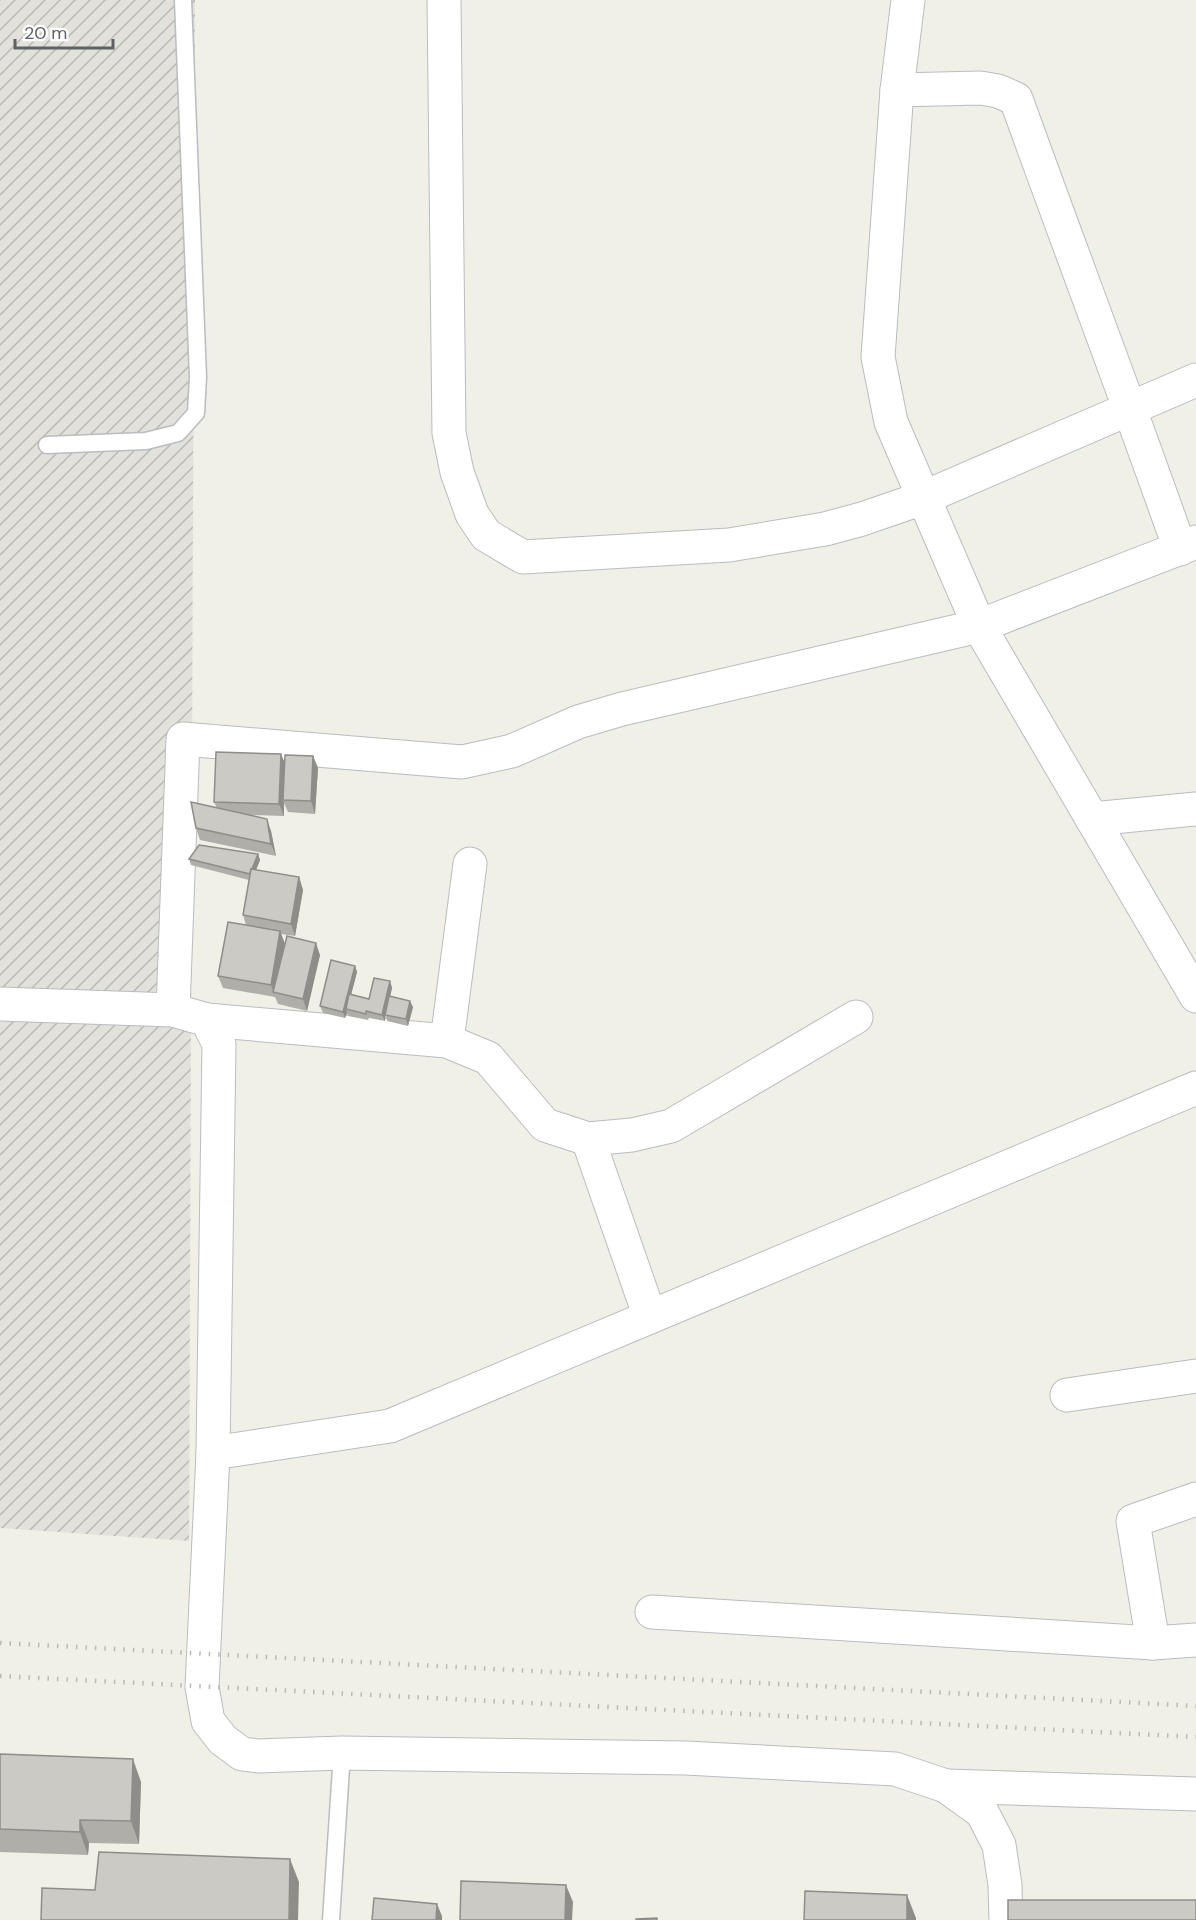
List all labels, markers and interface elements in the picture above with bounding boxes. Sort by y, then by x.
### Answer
scale bar [15,12,112,50]
text: 20 m [24,21,67,45]

